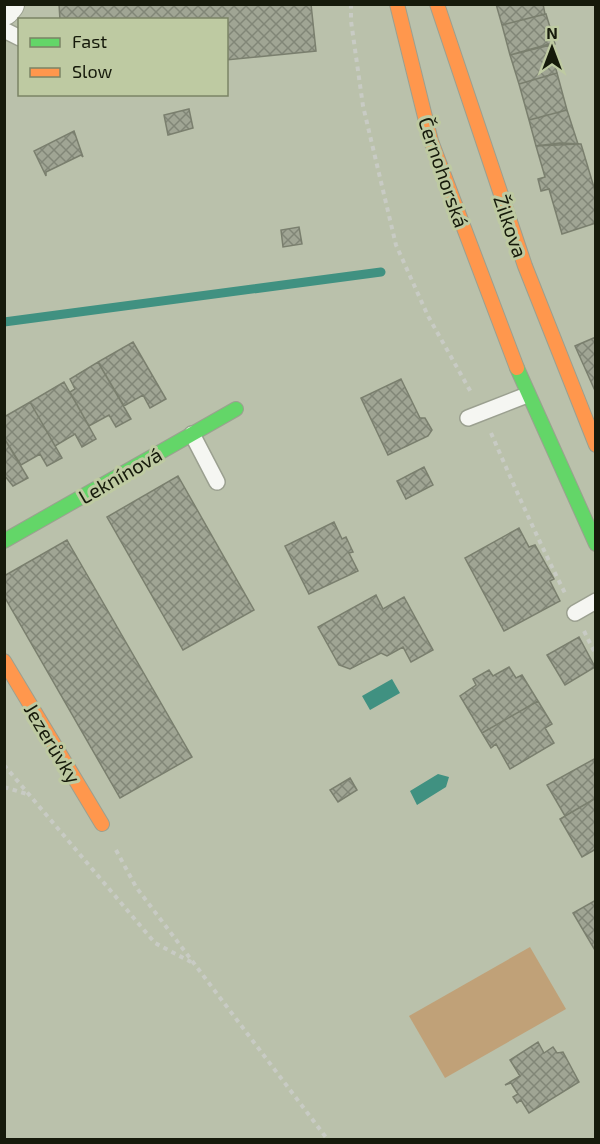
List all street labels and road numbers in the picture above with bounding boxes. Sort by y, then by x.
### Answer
street label: Černohorská [414,114,474,230]
street label: Žilkova [489,191,533,261]
street label: Leknínová [74,442,166,508]
street label: Jezerůvky [20,699,86,788]

